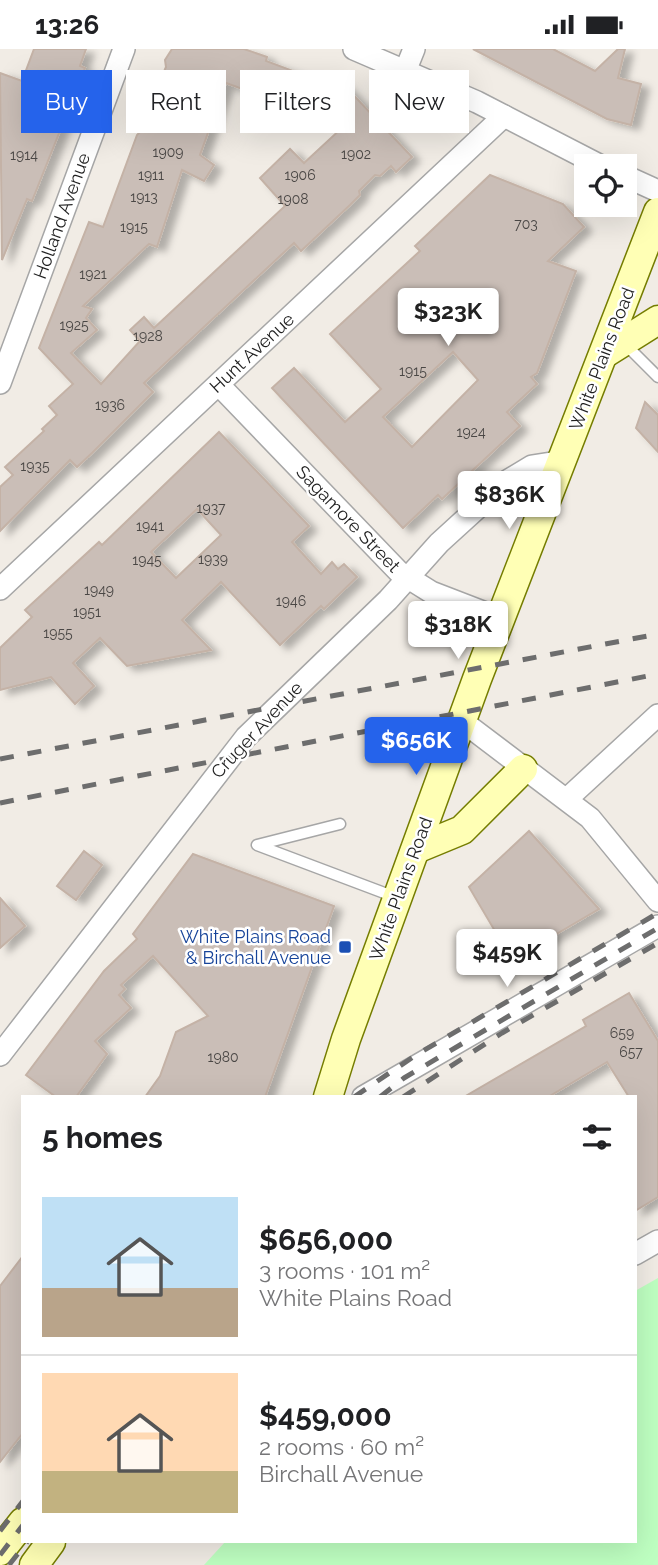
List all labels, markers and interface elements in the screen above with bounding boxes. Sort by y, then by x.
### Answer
text: 13:26 [35,10,99,40]
chip: Buy [21,70,112,133]
chip: Rent [126,70,226,133]
chip: Filters [240,70,355,133]
chip: New [369,70,469,133]
house number: 1909 [153,144,183,160]
house number: 1902 [341,146,371,162]
house number: 1914 [10,147,38,163]
street label: Holland Avenue [29,150,94,282]
map controls [574,154,637,217]
button: locate [574,154,637,217]
house number: 1911 [138,167,164,183]
house number: 1906 [284,167,316,183]
house number: 1913 [130,189,158,205]
house number: 1908 [277,191,309,207]
house number: 703 [514,216,538,232]
house number: 1915 [120,219,148,235]
house number: 1921 [79,266,107,282]
street label: White Plains Road [565,285,638,433]
pin: $323K [399,289,497,348]
text: $323K [414,297,482,324]
street label: Hunt Avenue [205,308,298,397]
house number: 1925 [59,317,89,333]
house number: 1928 [133,328,163,344]
house number: 1915 [399,363,427,379]
house number: 1936 [95,397,125,413]
house number: 1924 [456,424,486,440]
house number: 1935 [20,458,50,474]
street label: Sagamore Street [292,461,405,576]
pin: $836K [460,471,558,531]
text: $836K [474,480,544,507]
house number: 1937 [196,500,226,516]
house number: 1941 [136,518,164,534]
house number: 1939 [198,551,228,567]
house number: 1945 [132,552,162,568]
house number: 1949 [84,582,114,598]
house number: 1946 [276,593,306,609]
pin: $318K [409,601,507,661]
house number: 1951 [73,604,101,620]
text: $318K [424,610,492,637]
house number: 1955 [43,625,73,641]
street label: Cruger Avenue [207,677,307,782]
pin: $656K [367,717,465,777]
text: $656K [381,726,451,753]
street label: White Plains Road [365,814,436,963]
place label: White Plains Road & Birchall Avenue [180,926,331,968]
pin: $459K [458,929,556,989]
text: $459K [472,938,542,965]
marker: White Plains Road & Birchall Avenue [337,939,353,955]
house number: 659 [610,1025,634,1041]
house number: 657 [619,1044,643,1060]
house number: 1980 [207,1049,239,1065]
icon: filters [578,1118,616,1156]
text: 5 homes [42,1120,163,1155]
text: $656,000 [259,1222,393,1257]
icon: home [98,1225,182,1309]
text: 3 rooms · 101 m² [259,1257,430,1284]
text: White Plains Road [259,1284,452,1311]
text: $459,000 [259,1398,392,1433]
icon: home [98,1401,182,1485]
text: 2 rooms · 60 m² [259,1433,424,1460]
text: Birchall Avenue [259,1460,423,1487]

